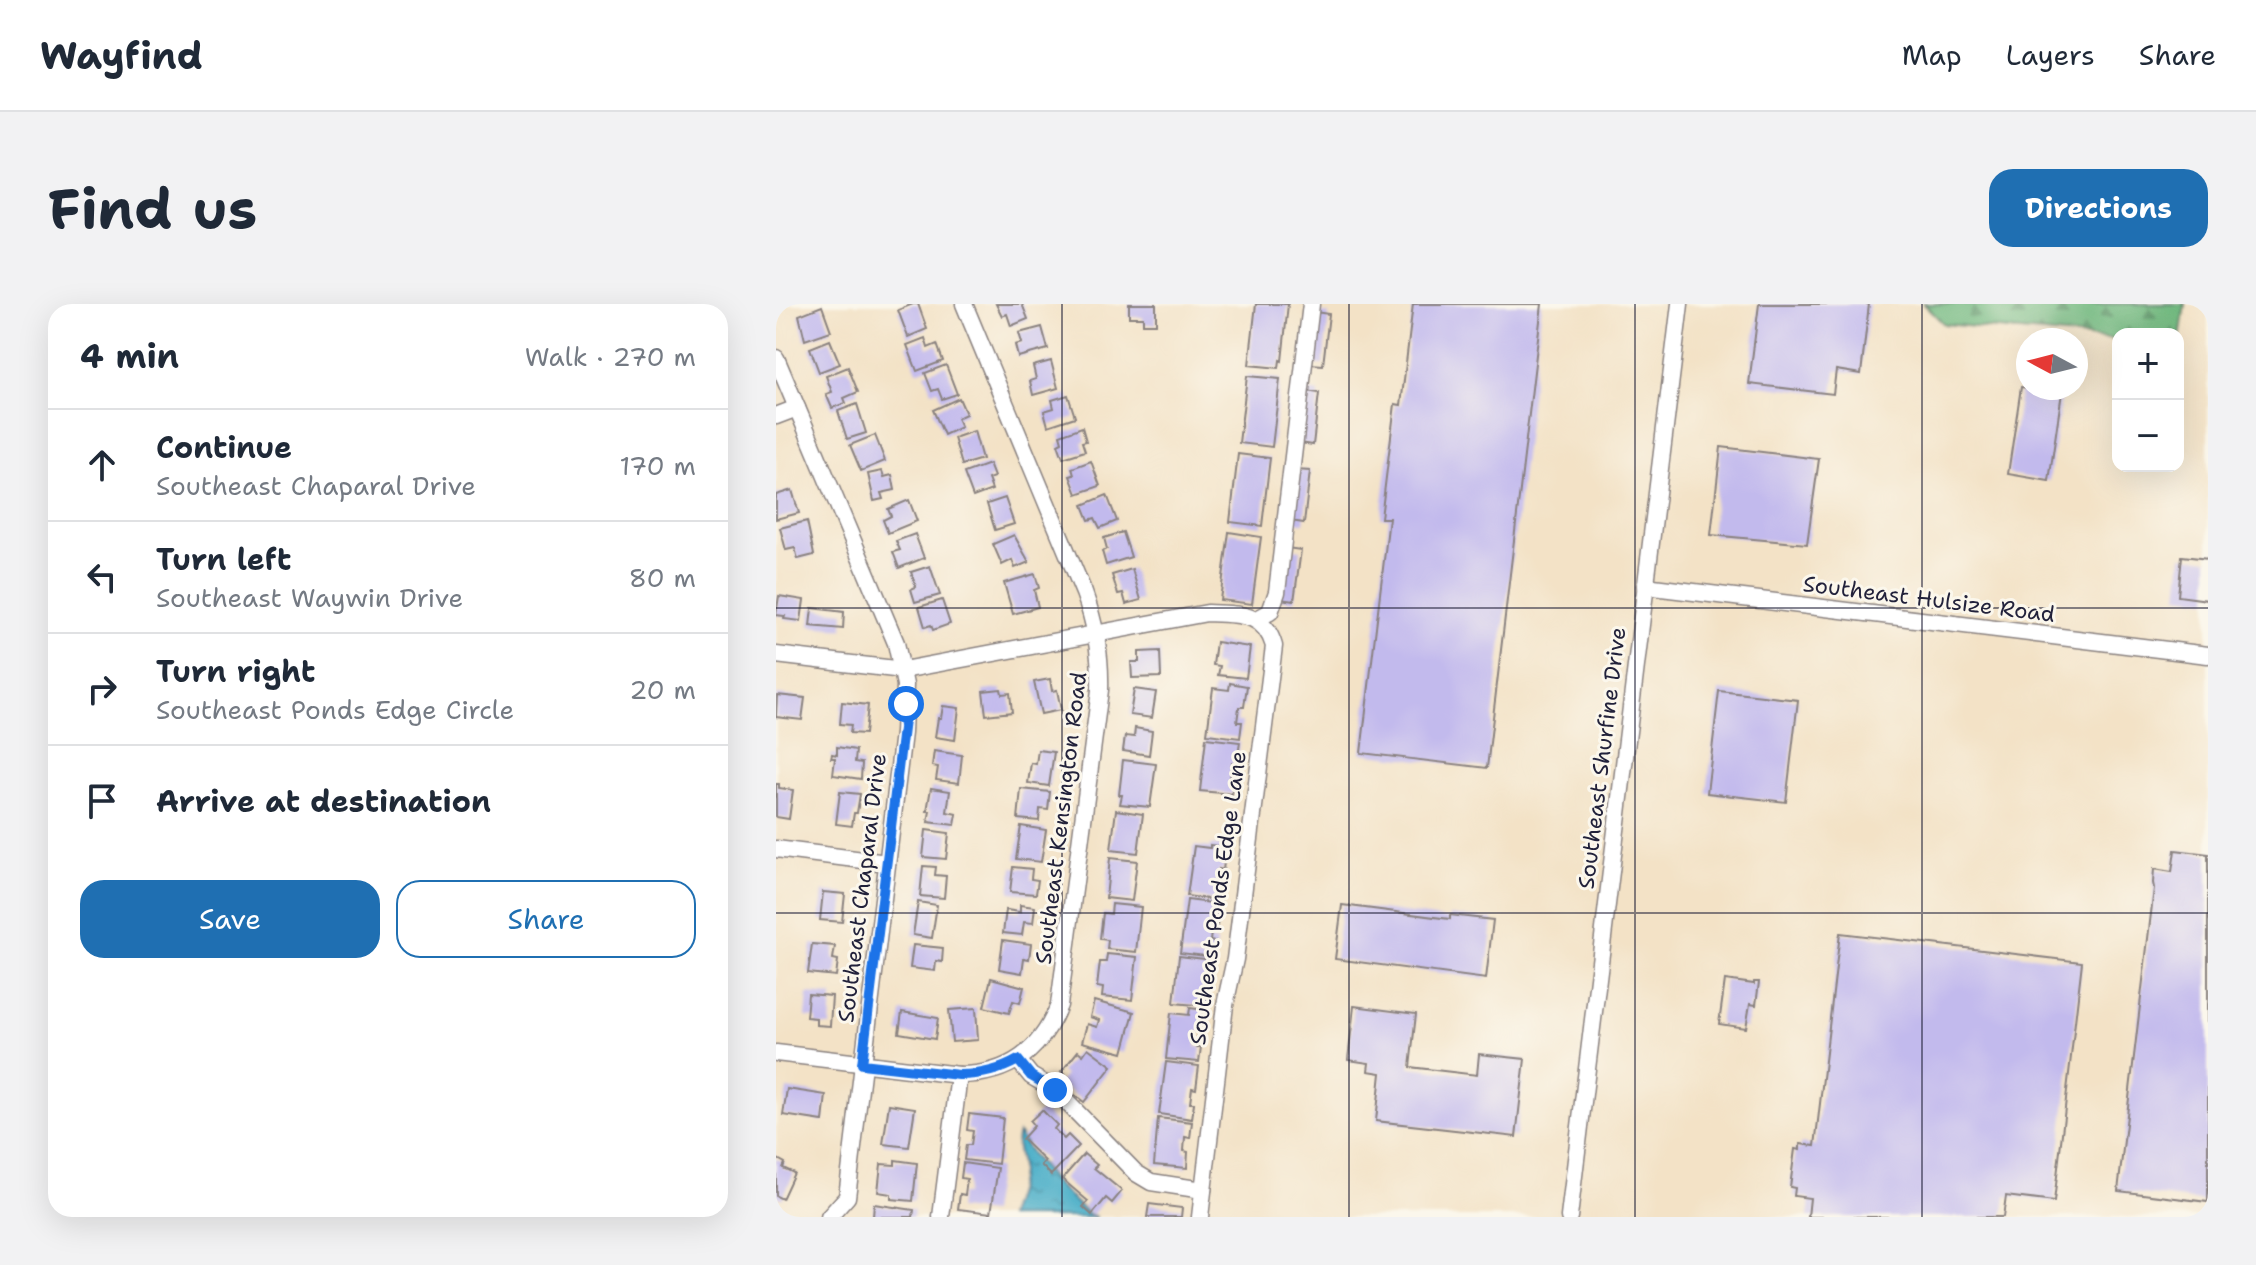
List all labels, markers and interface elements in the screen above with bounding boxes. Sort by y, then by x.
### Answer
text: Wayfind [40,30,203,81]
text: Map [1902,36,1962,74]
text: Layers [2006,36,2095,74]
text: Share [2139,36,2216,74]
button: Directions [1989,169,2208,247]
text: Find us [48,171,257,246]
north arrow [2016,328,2088,400]
map controls [2112,328,2184,472]
button: + [2112,328,2184,400]
text: 4 min [80,333,179,379]
text: Walk · 270 m [525,339,696,374]
button: − [2112,400,2184,472]
text: Continue [156,427,292,468]
icon: ahead [80,443,124,487]
text: 170 m [619,448,696,483]
text: Southeast Chaparal Drive [156,468,476,503]
text: Turn left [156,539,291,580]
icon: left [80,555,124,599]
text: 80 m [629,560,696,595]
street label: Southeast Hulsize Road [1801,569,2057,629]
text: Southeast Waywin Drive [156,580,463,615]
street label: Southeast Shurfine Drive [1572,625,1632,891]
text: Turn right [156,651,315,692]
icon: right [80,667,124,711]
street label: Southeast Kensington Road [1029,670,1093,966]
text: 20 m [629,672,696,707]
route start [888,686,924,722]
text: Southeast Ponds Edge Circle [156,692,514,727]
street label: Southeast Ponds Edge Lane [1183,749,1253,1047]
street label: Southeast Chaparal Drive [831,752,893,1024]
icon: arrive [80,779,124,823]
text: Arrive at destination [156,781,491,822]
button: Save [80,880,380,958]
button: Share [396,880,696,958]
route end [1037,1072,1073,1108]

